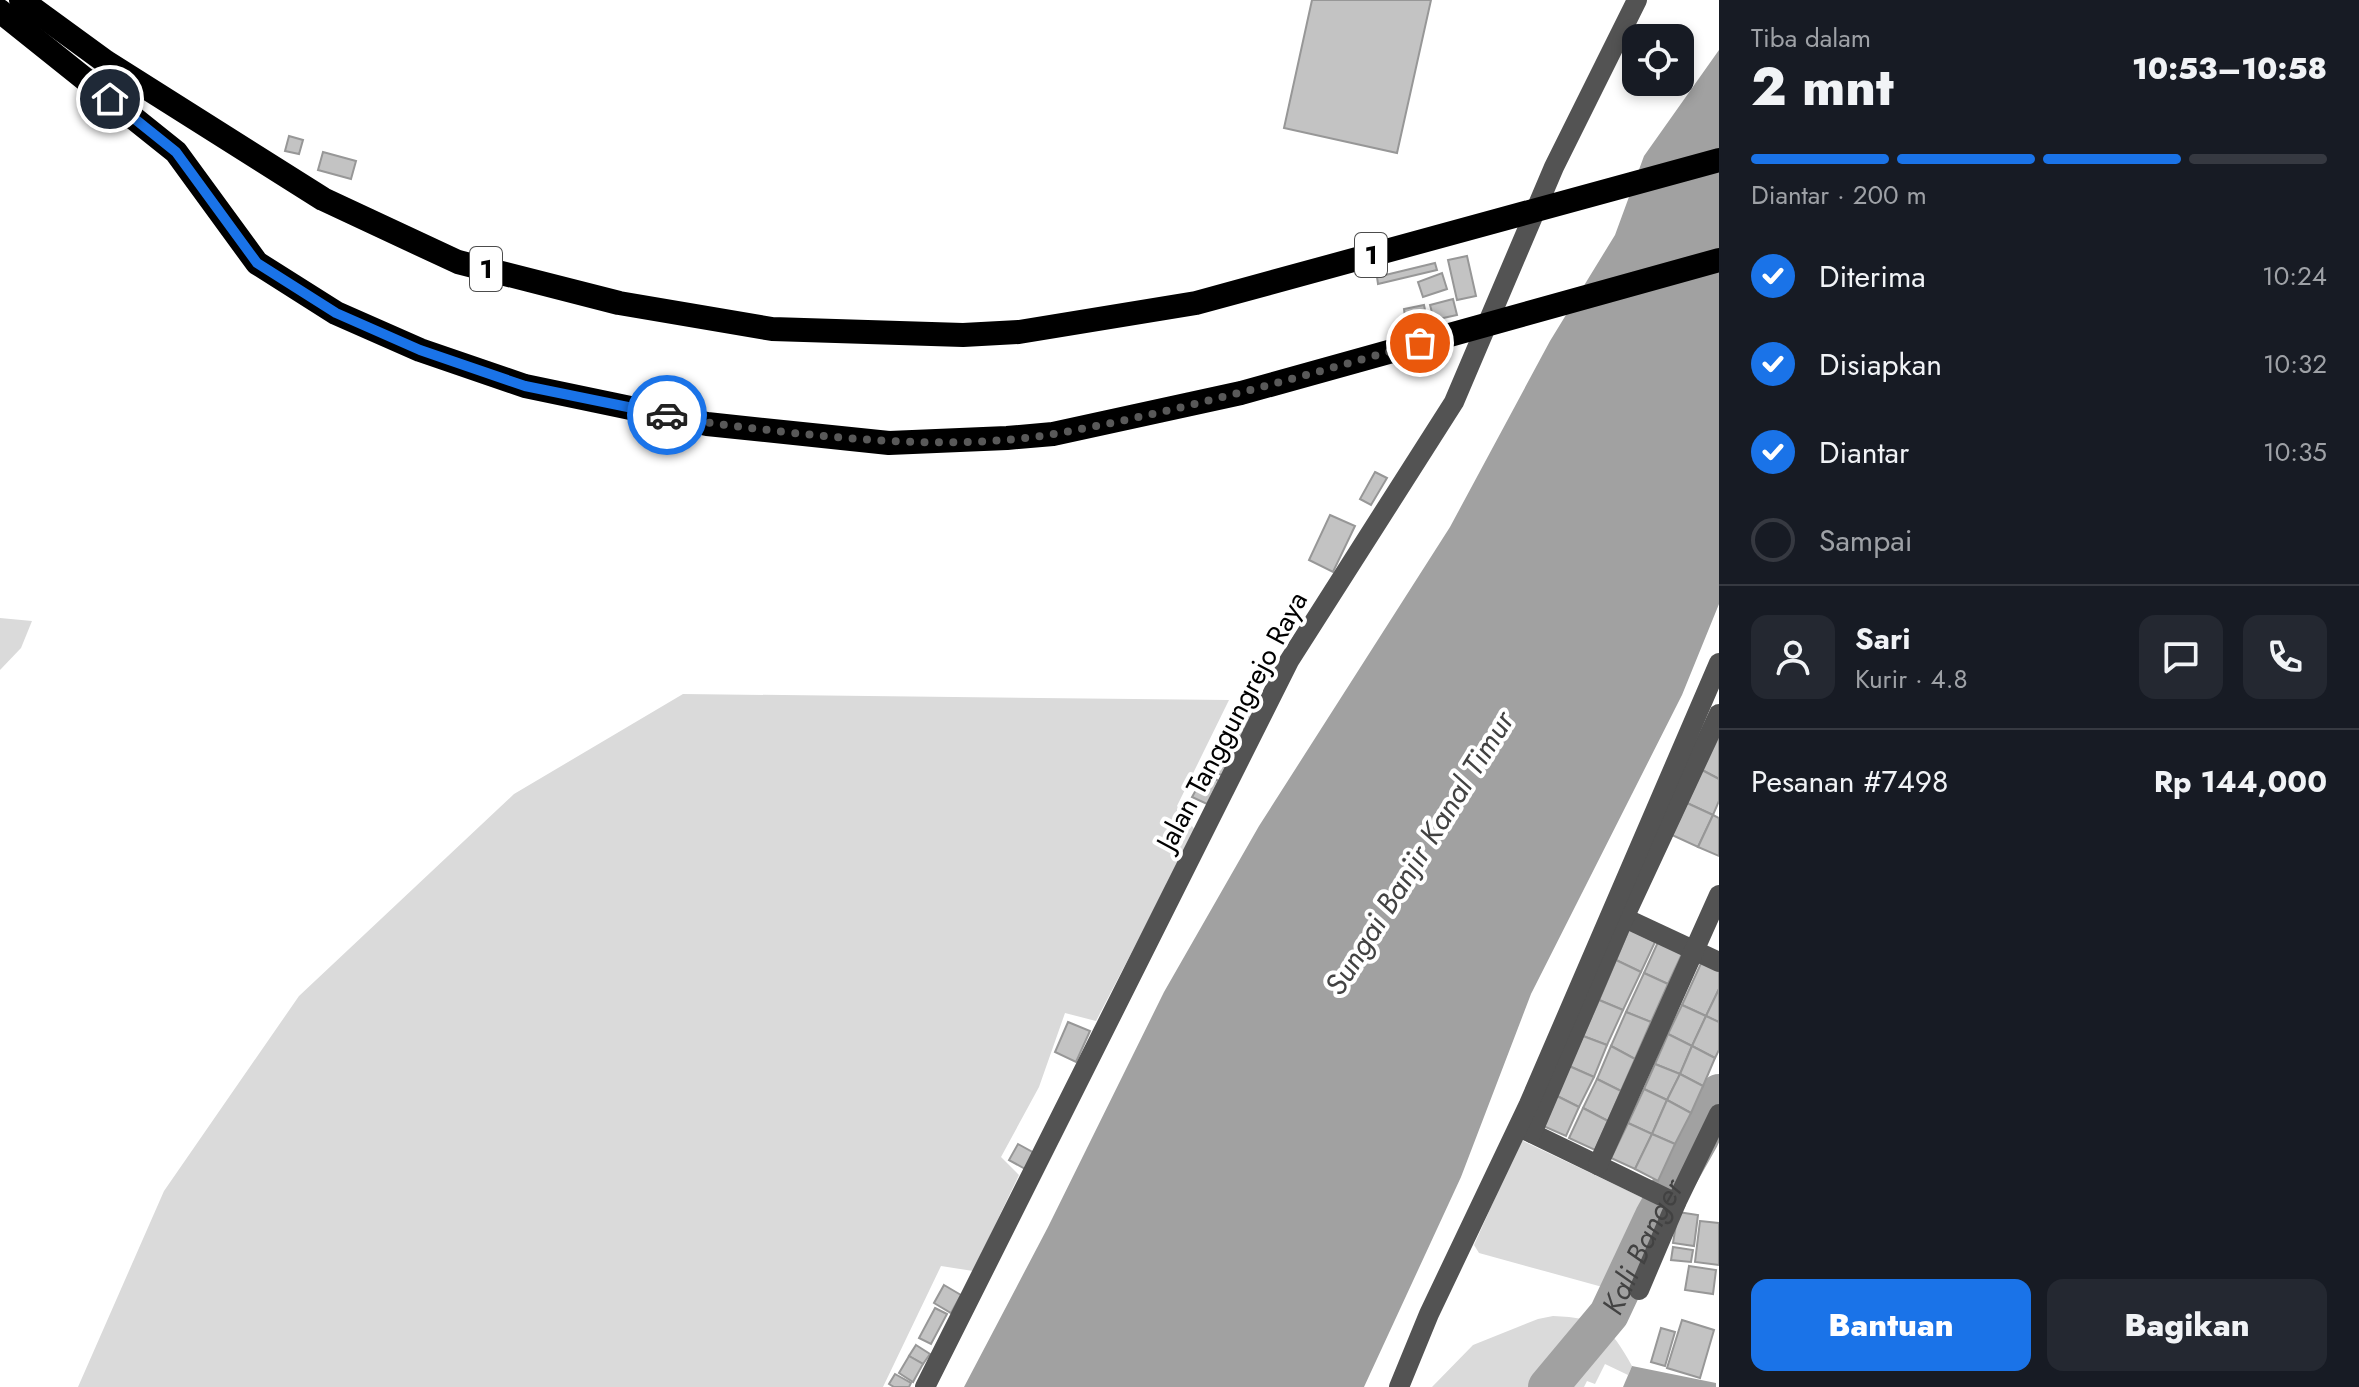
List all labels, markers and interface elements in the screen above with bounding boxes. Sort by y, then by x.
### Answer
text: Tiba dalam [1751,19,1871,57]
map controls [1622,24,1694,96]
button: locate [1622,24,1694,96]
text: 10:53–10:58 [2132,47,2327,90]
text: 2 mnt [1751,49,1894,125]
pin [76,65,144,133]
icon: home [88,77,132,121]
text: Diantar · 200 m [1751,176,1927,214]
road number: 1 [1355,233,1387,277]
road number: 1 [470,247,502,291]
icon: check [1751,254,1795,298]
text: Diterima [1819,255,1926,298]
text: 10:24 [2262,257,2327,295]
pin [1386,309,1454,377]
icon: bag [1398,321,1442,365]
icon: check [1751,342,1795,386]
text: Disiapkan [1819,343,1942,386]
text: 10:32 [2263,345,2327,383]
courier [627,375,707,455]
icon: car [645,393,689,437]
icon: check [1751,430,1795,474]
text: Diantar [1819,431,1909,474]
text: 10:35 [2263,433,2327,471]
text: Sampai [1819,519,1913,562]
street label: Jalan Tanggungrejo Raya [1144,584,1318,861]
button: person [1751,615,1835,699]
button: chat [2139,615,2223,699]
button: phone [2243,615,2327,699]
text: Sari [1855,617,1911,660]
text: Kurir · 4.8 [1855,660,1968,698]
water label: Sungai Banjir Kanal Timur [1314,701,1525,1003]
text: Pesanan #7498 [1751,760,1949,803]
text: Rp 144,000 [2154,760,2327,803]
water label: Kali Banger [1590,1169,1694,1321]
button: Bantuan [1751,1279,2031,1371]
button: Bagikan [2047,1279,2327,1371]

